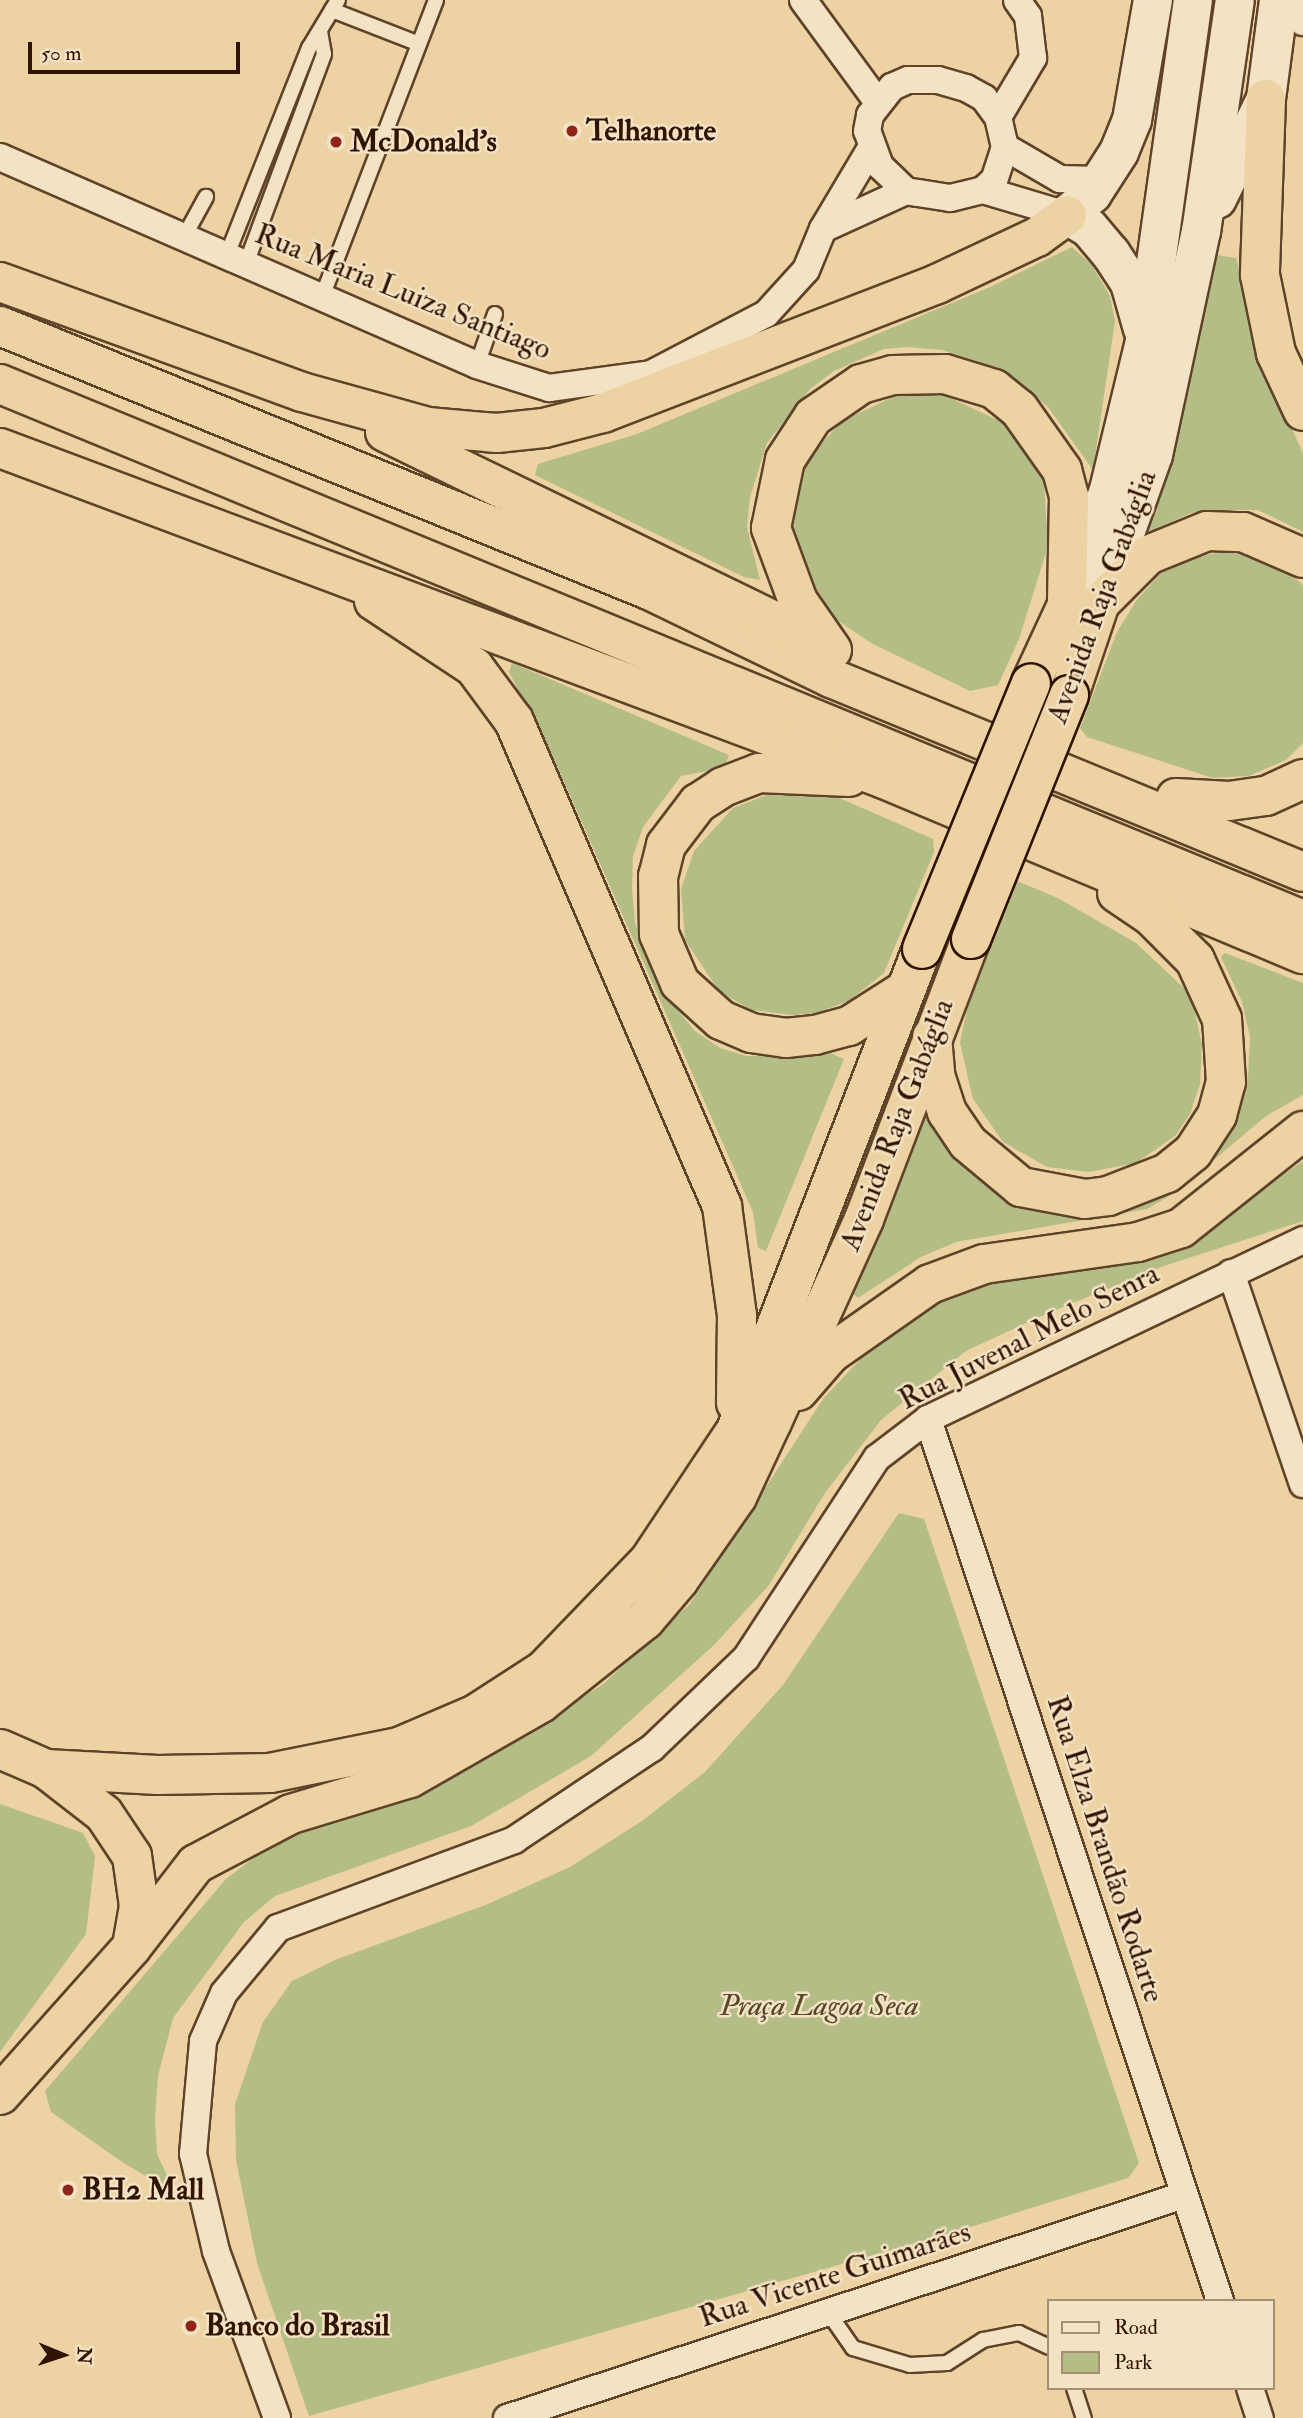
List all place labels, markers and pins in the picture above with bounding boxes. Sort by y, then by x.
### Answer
place label: Telhanorte [586,113,716,149]
marker: Telhanorte [564,123,580,139]
place label: McDonald's [350,124,497,160]
marker: McDonald's [328,134,344,150]
place label: BH2 Mall [82,2172,204,2208]
marker: BH2 Mall [60,2182,76,2198]
place label: Banco do Brasil [205,2308,390,2344]
marker: Banco do Brasil [183,2318,199,2334]

